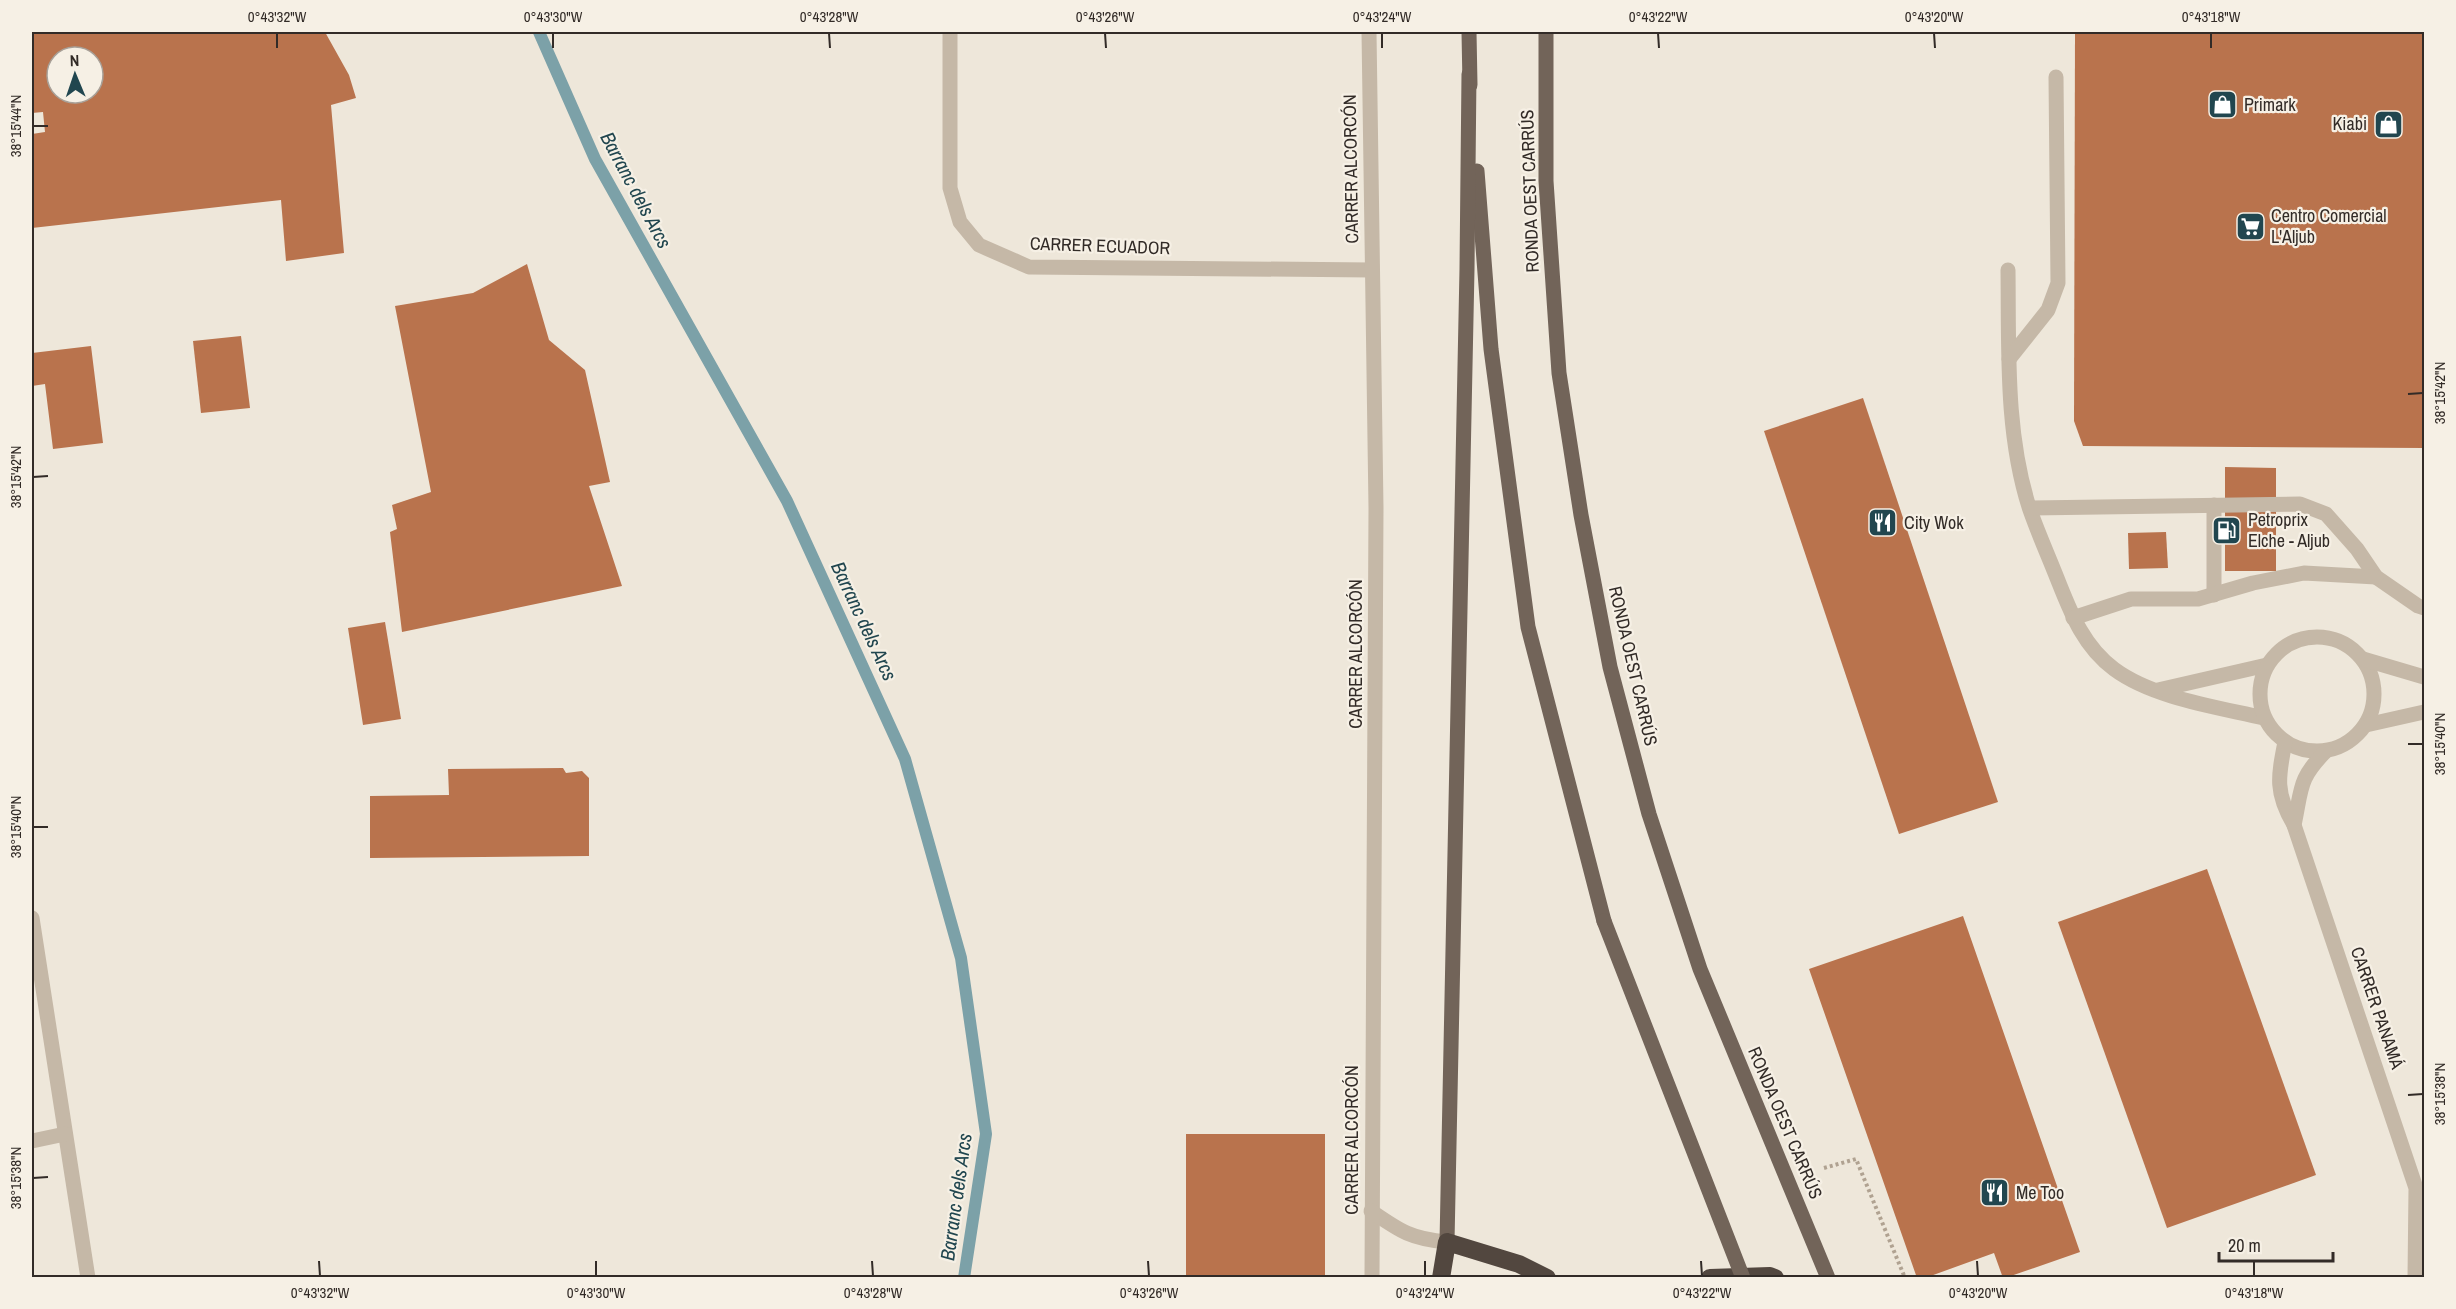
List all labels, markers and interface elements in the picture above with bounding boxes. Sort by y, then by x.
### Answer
text: 0°43'32"W [248,6,307,27]
text: 0°43'30"W [524,6,583,27]
text: 0°43'28"W [800,6,859,27]
text: 0°43'26"W [1076,6,1135,27]
text: 0°43'24"W [1353,6,1412,27]
text: 0°43'22"W [1629,6,1688,27]
text: 0°43'20"W [1905,6,1964,27]
text: 0°43'18"W [2182,6,2241,27]
north arrow [45,45,105,105]
text: N [69,49,80,71]
shop icon: Primark [2207,89,2239,121]
place label: Primark [2244,92,2296,117]
street label: CARRER ALCORCÓN [1337,94,1364,244]
text: 38°15'44"N [5,95,26,157]
shop icon: Kiabi [2372,108,2404,140]
street label: RONDA OEST CARRÚS [1514,109,1545,273]
place label: Kiabi [2333,111,2367,136]
water label: Barranc dels Arcs [594,127,678,253]
place label: Centro Comercial L'Aljub [2271,203,2387,249]
supermarket icon: Centro Comercial L'Aljub [2234,210,2266,242]
street label: CARRER ECUADOR [1030,231,1171,260]
text: 38°15'42"N [2429,362,2450,424]
text: 38°15'42"N [5,446,26,508]
restaurant icon: City Wok [1867,507,1899,539]
place label: Petroprix Elche - Aljub [2248,507,2330,553]
place label: City Wok [1904,510,1964,535]
fuel station icon: Petroprix Elche - Aljub [2211,514,2243,546]
water label: Barranc dels Arcs [825,557,904,685]
street label: CARRER ALCORCÓN [1343,579,1368,729]
street label: RONDA OEST CARRÚS [1603,584,1664,748]
text: 38°15'40"N [2429,713,2450,775]
text: 38°15'40"N [5,796,26,858]
street label: CARRER PANAMÁ [2345,943,2410,1072]
street label: RONDA OEST CARRÚS [1742,1043,1829,1203]
text: 38°15'38"N [2429,1063,2450,1125]
street label: CARRER ALCORCÓN [1339,1065,1364,1215]
water label: Barranc dels Arcs [933,1132,978,1262]
text: 38°15'38"N [5,1147,26,1209]
restaurant icon: Me Too [1979,1177,2011,1209]
place label: Me Too [2016,1180,2064,1205]
scale bar [2219,1225,2333,1263]
text: 20 m [2228,1233,2261,1258]
text: 0°43'32"W [291,1282,350,1303]
text: 0°43'30"W [567,1282,626,1303]
text: 0°43'28"W [844,1282,903,1303]
text: 0°43'26"W [1120,1282,1179,1303]
text: 0°43'24"W [1396,1282,1455,1303]
text: 0°43'22"W [1673,1282,1732,1303]
text: 0°43'20"W [1949,1282,2008,1303]
text: 0°43'18"W [2225,1282,2284,1303]

